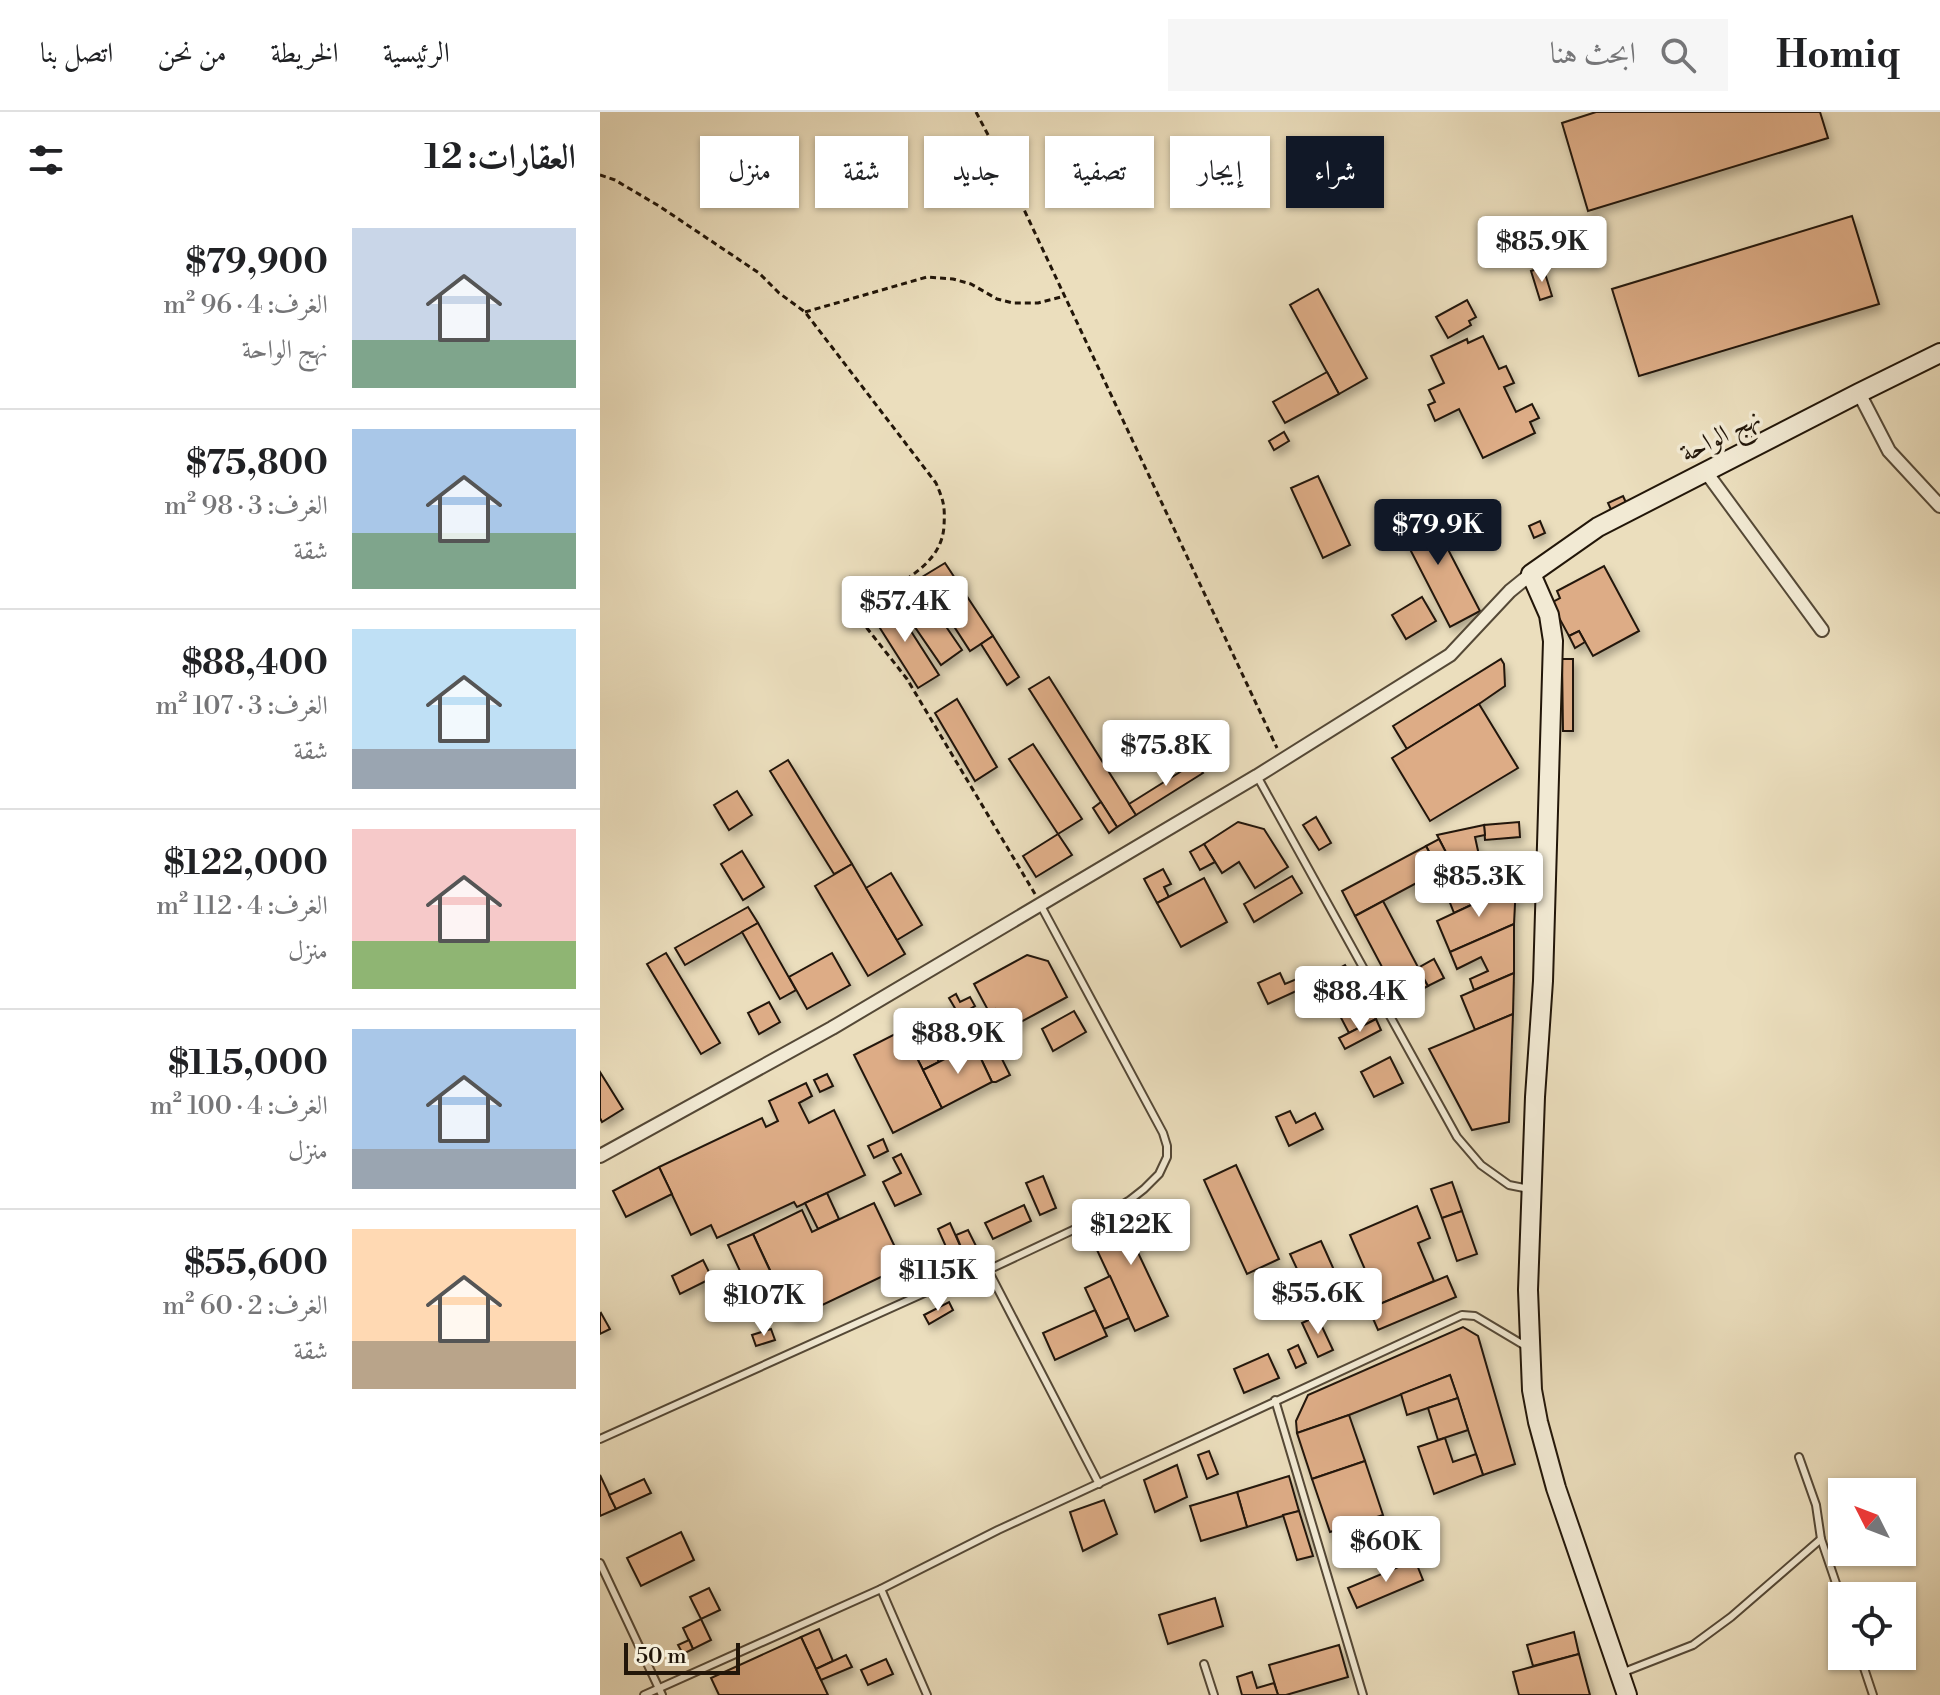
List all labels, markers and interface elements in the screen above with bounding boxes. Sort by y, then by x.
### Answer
search box [1168,19,1728,91]
text: Homiq [1776,32,1900,79]
icon: search [1656,33,1700,77]
text: ابحث هنا [1550,35,1636,73]
text: اتصل بنا [40,36,113,71]
text: من نحن [157,36,227,71]
text: الخريطة [271,36,339,71]
text: الرئيسية [383,36,450,71]
chip: منزل [700,136,799,208]
chip: شقة [815,136,908,208]
chip: جديد [924,136,1029,208]
chip: تصفية [1045,136,1154,208]
chip: إيجار [1170,136,1270,208]
chip: شراء [1286,136,1384,208]
text: العقارات: 12 [424,137,576,179]
icon: filters [24,138,68,182]
pin: $85.9K [1477,216,1607,284]
text: $85.9K [1496,226,1588,258]
text: $79,900 [186,242,328,284]
icon: home [416,260,512,356]
text: الغرف: 4 · 96 m² [163,289,328,321]
text: نهج الواحة [242,334,328,366]
street label: نهج الواحة [1675,402,1769,476]
text: $75,800 [186,443,328,485]
icon: home [416,461,512,557]
text: الغرف: 3 · 98 m² [164,490,328,522]
pin: $79.9K [1373,499,1503,567]
text: $79.9K [1392,509,1484,541]
text: شقة [294,535,328,567]
pin: $57.4K [840,576,970,644]
text: $57.4K [860,586,950,618]
text: $88,400 [182,643,328,685]
icon: home [416,661,512,757]
text: الغرف: 3 · 107 m² [156,690,328,722]
pin: $75.8K [1101,720,1231,788]
text: $75.8K [1120,730,1212,762]
text: شقة [294,735,328,767]
text: $122,000 [164,843,328,885]
pin: $85.3K [1414,851,1544,919]
icon: home [416,861,512,957]
text: $85.3K [1433,861,1525,893]
text: الغرف: 4 · 112 m² [156,890,328,922]
text: منزل [288,935,328,967]
pin: $88.4K [1295,966,1425,1034]
text: $88.4K [1313,976,1407,1008]
pin: $88.9K [893,1008,1023,1076]
text: $88.9K [911,1018,1005,1050]
text: $115,000 [168,1043,328,1085]
icon: home [416,1061,512,1157]
text: الغرف: 4 · 100 m² [150,1090,328,1122]
text: منزل [288,1135,328,1167]
pin: $122K [1075,1199,1187,1267]
text: $122K [1090,1209,1172,1241]
text: $55,600 [184,1243,328,1285]
pin: $115K [882,1245,994,1313]
text: $115K [899,1255,977,1287]
icon: home [416,1261,512,1357]
pin: $55.6K [1253,1268,1383,1336]
pin: $107K [708,1270,820,1338]
text: $55.6K [1272,1278,1364,1310]
text: $107K [723,1280,805,1312]
text: الغرف: 2 · 60 m² [162,1290,328,1322]
text: شقة [294,1335,328,1367]
north arrow [1828,1478,1916,1566]
map controls [1828,1478,1916,1670]
pin: $60K [1339,1516,1433,1584]
text: $60K [1350,1526,1422,1558]
button: locate [1828,1582,1916,1670]
scale bar [624,1639,740,1675]
text: 50 m [636,1643,687,1670]

